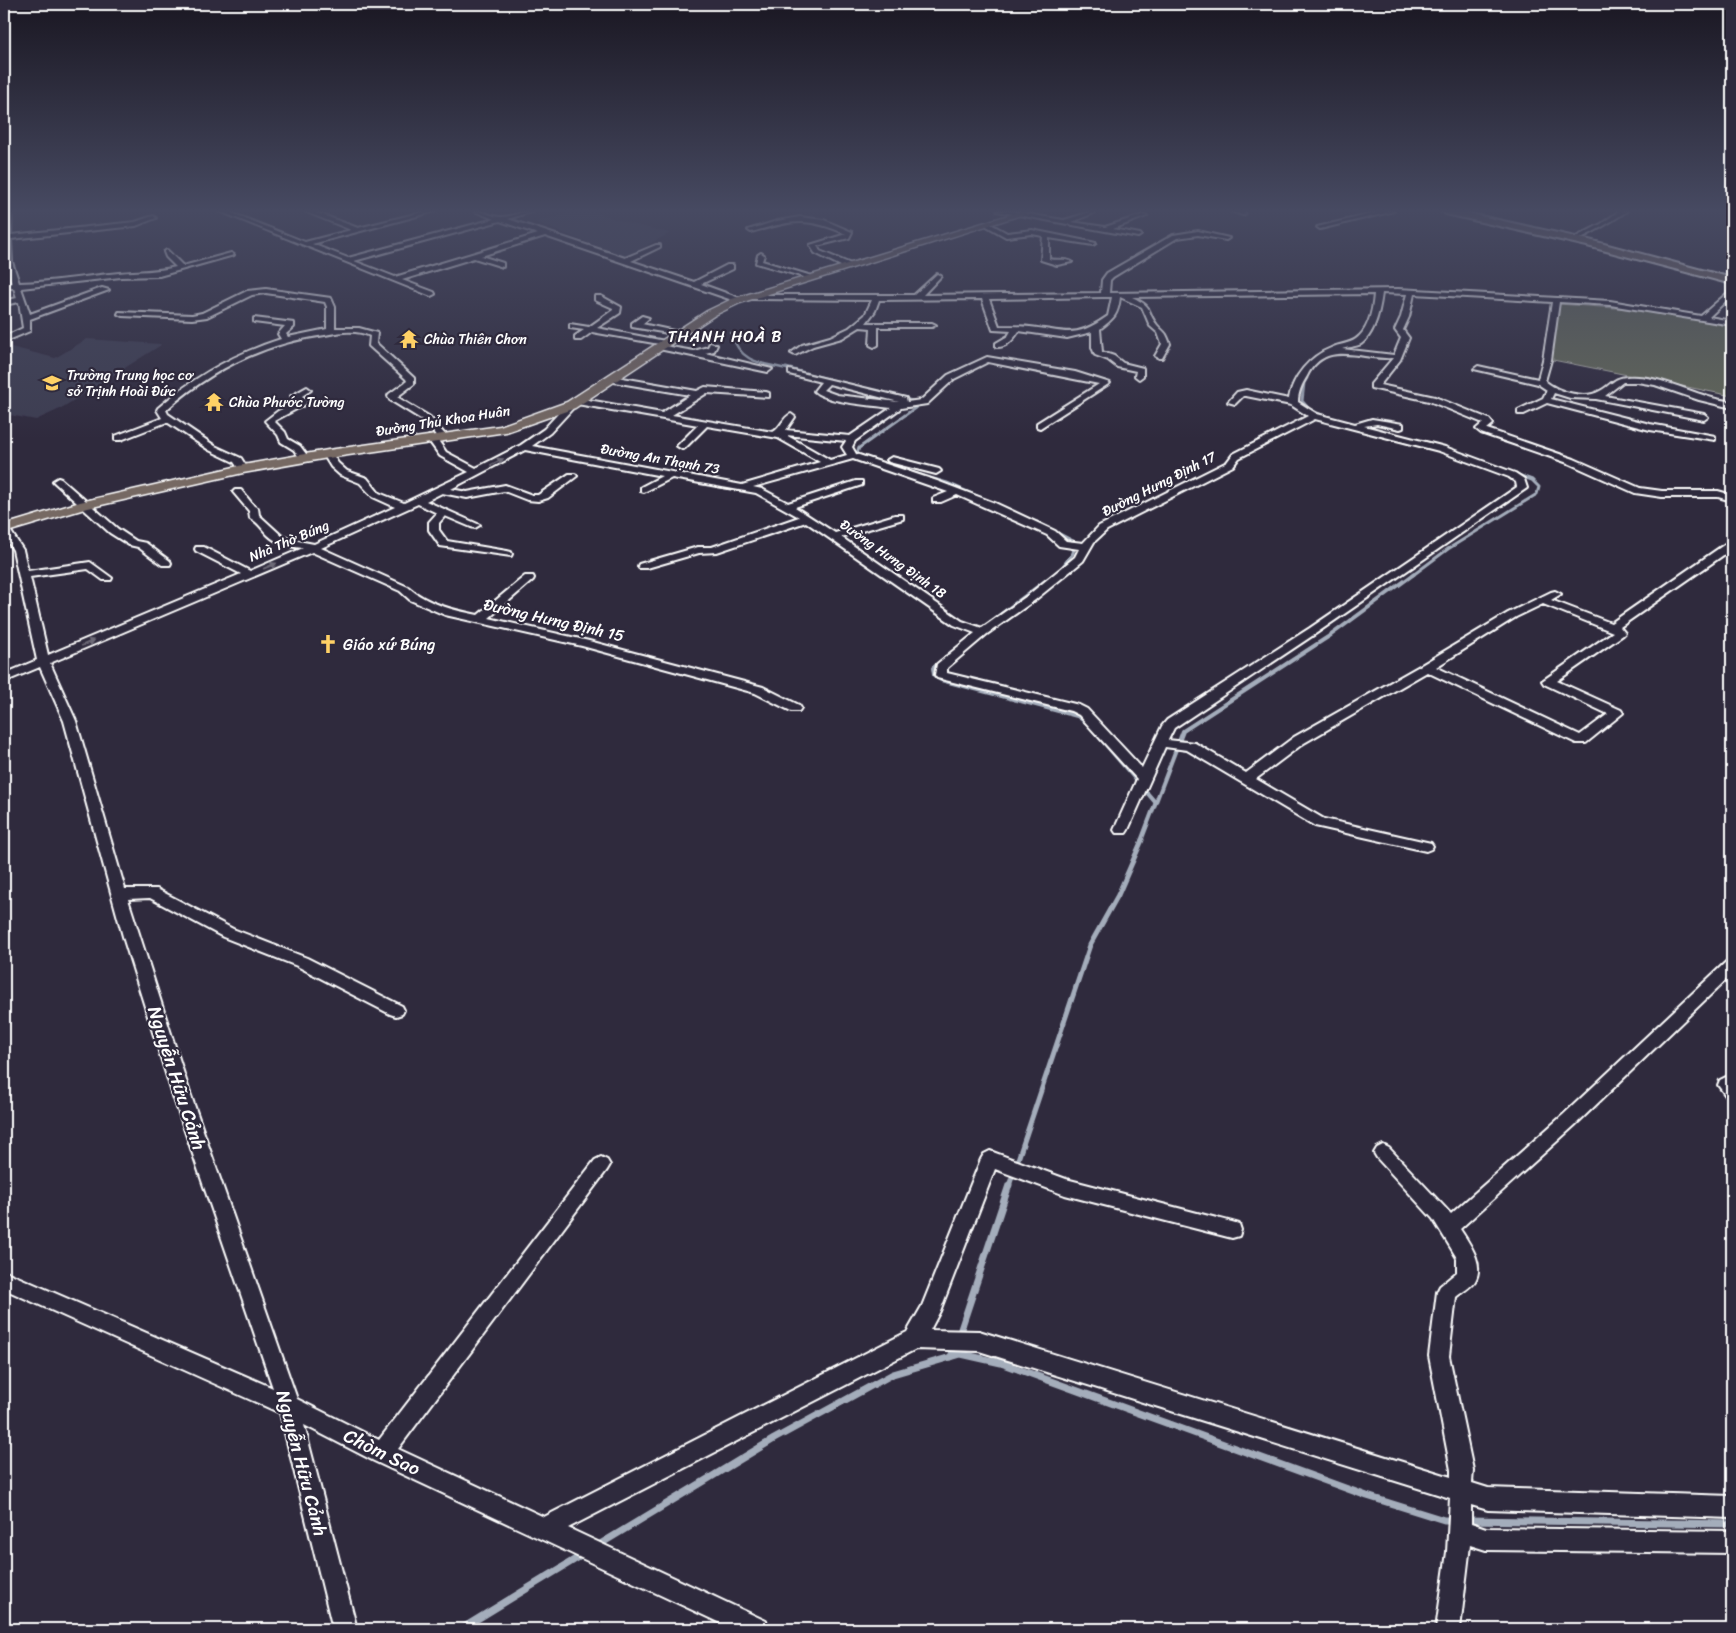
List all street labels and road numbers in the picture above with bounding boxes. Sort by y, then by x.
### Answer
street label: Đường Thủ Khoa Huân [374,398,512,444]
street label: Đường An Thạnh 73 [599,436,722,482]
street label: Đường Hưng Định 17 [1097,444,1221,524]
street label: Nhà Thờ Búng [245,513,333,569]
street label: Đường Hưng Định 18 [834,513,952,606]
street label: Đường Hưng Định 15 [481,590,628,650]
street label: Nguyễn Hữu Cảnh [138,1002,216,1154]
street label: Nguyễn Hữu Cảnh [267,1386,337,1540]
street label: Chòm Sao [338,1419,426,1485]

